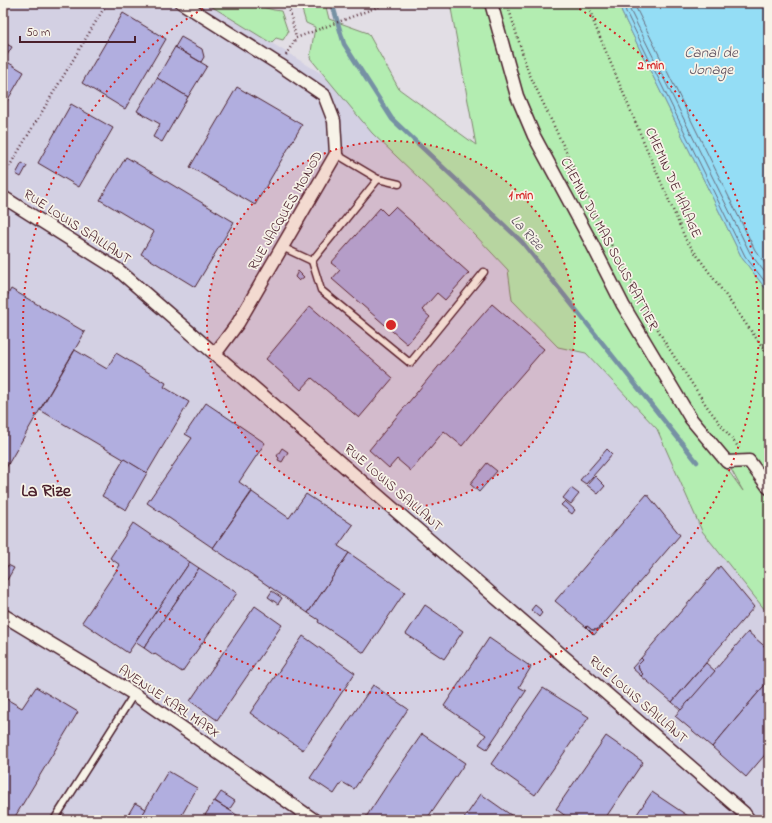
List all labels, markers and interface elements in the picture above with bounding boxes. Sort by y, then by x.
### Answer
scale bar [20,18,135,44]
text: 50 m [26,24,50,42]
water label: Canal de Jonage [684,42,739,82]
text: 2 min [637,57,664,75]
street label: CHEMIN DE HALAGE [639,124,707,242]
street label: RUE JACQUES MONOD [243,147,329,275]
street label: CHEMIN DU MAS SOUS RATTIER [554,154,664,334]
street label: RUE LOUIS SAILLANT [19,184,135,270]
text: 1 min [509,187,533,205]
water label: La Rize [505,210,550,257]
centre of rings [384,318,398,332]
street label: RUE LOUIS SAILLANT [339,439,447,537]
district label: La Rize [21,479,72,505]
street label: RUE LOUIS SAILLANT [584,651,692,749]
street label: AVENUE KARL MARX [114,660,224,744]

